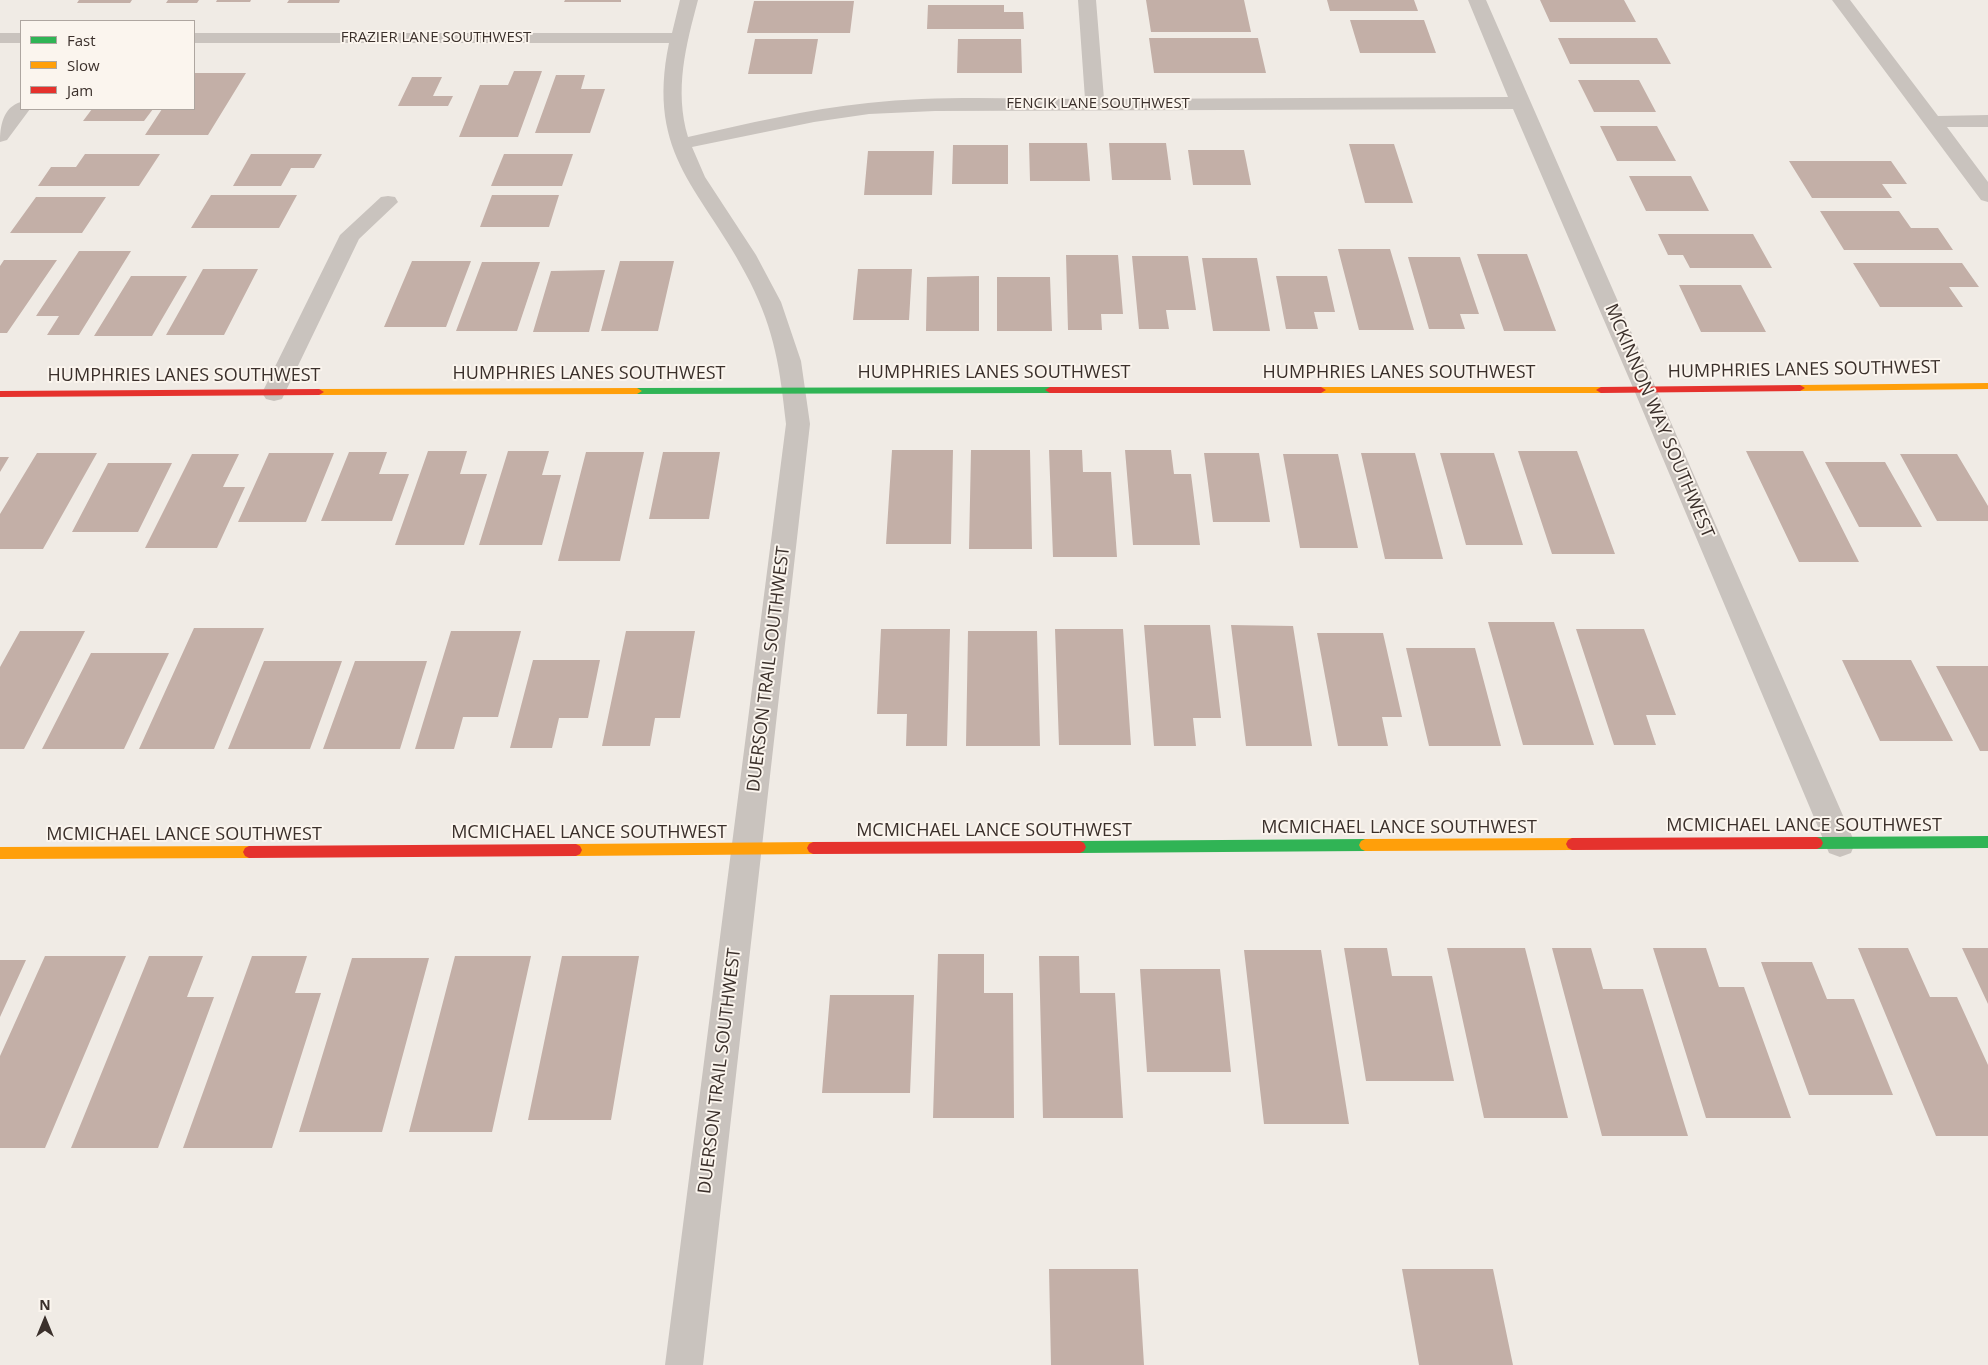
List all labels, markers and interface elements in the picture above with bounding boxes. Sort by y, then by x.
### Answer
legend [20,20,195,110]
street label: FRAZIER LANE SOUTHWEST [341,29,531,47]
text: Fast [67,30,96,50]
text: Slow [67,55,100,75]
text: Jam [67,80,93,100]
street label: FENCIK LANE SOUTHWEST [1006,95,1190,113]
street label: MCKINNON WAY SOUTHWEST [1600,301,1718,541]
street label: HUMPHRIES LANES SOUTHWEST [1667,357,1941,383]
street label: HUMPHRIES LANES SOUTHWEST [858,362,1130,384]
street label: HUMPHRIES LANES SOUTHWEST [1263,362,1535,384]
street label: HUMPHRIES LANES SOUTHWEST [453,363,725,385]
street label: HUMPHRIES LANES SOUTHWEST [48,365,320,387]
street label: DUERSON TRAIL SOUTHWEST [743,545,795,793]
street label: MCMICHAEL LANCE SOUTHWEST [1666,815,1942,837]
street label: MCMICHAEL LANCE SOUTHWEST [1261,817,1537,839]
street label: MCMICHAEL LANCE SOUTHWEST [856,820,1132,842]
street label: MCMICHAEL LANCE SOUTHWEST [451,822,727,844]
street label: MCMICHAEL LANCE SOUTHWEST [46,824,322,846]
street label: DUERSON TRAIL SOUTHWEST [694,947,746,1195]
north arrow [20,1295,70,1345]
text: N [39,1295,51,1314]

